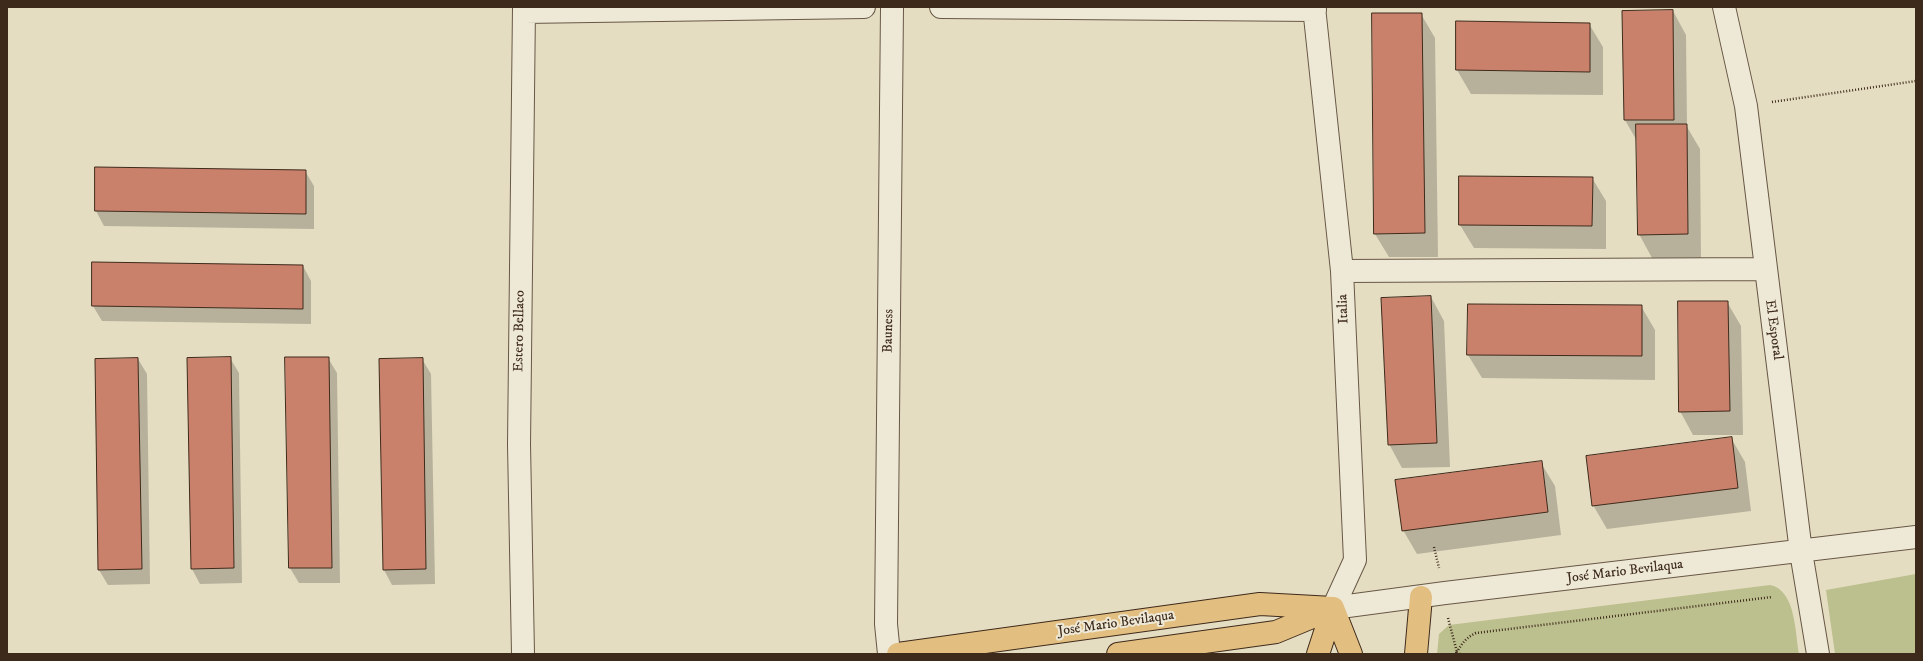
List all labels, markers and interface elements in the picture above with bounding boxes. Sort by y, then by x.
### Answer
street label: Estero Bellaco [511,290,529,372]
street label: Italia [1335,294,1353,324]
street label: El Esporal [1760,299,1786,361]
street label: Bauness [880,309,898,353]
street label: José Mario Bevilaqua [1566,557,1684,587]
street label: José Mario Bevilaqua [1057,608,1175,640]

